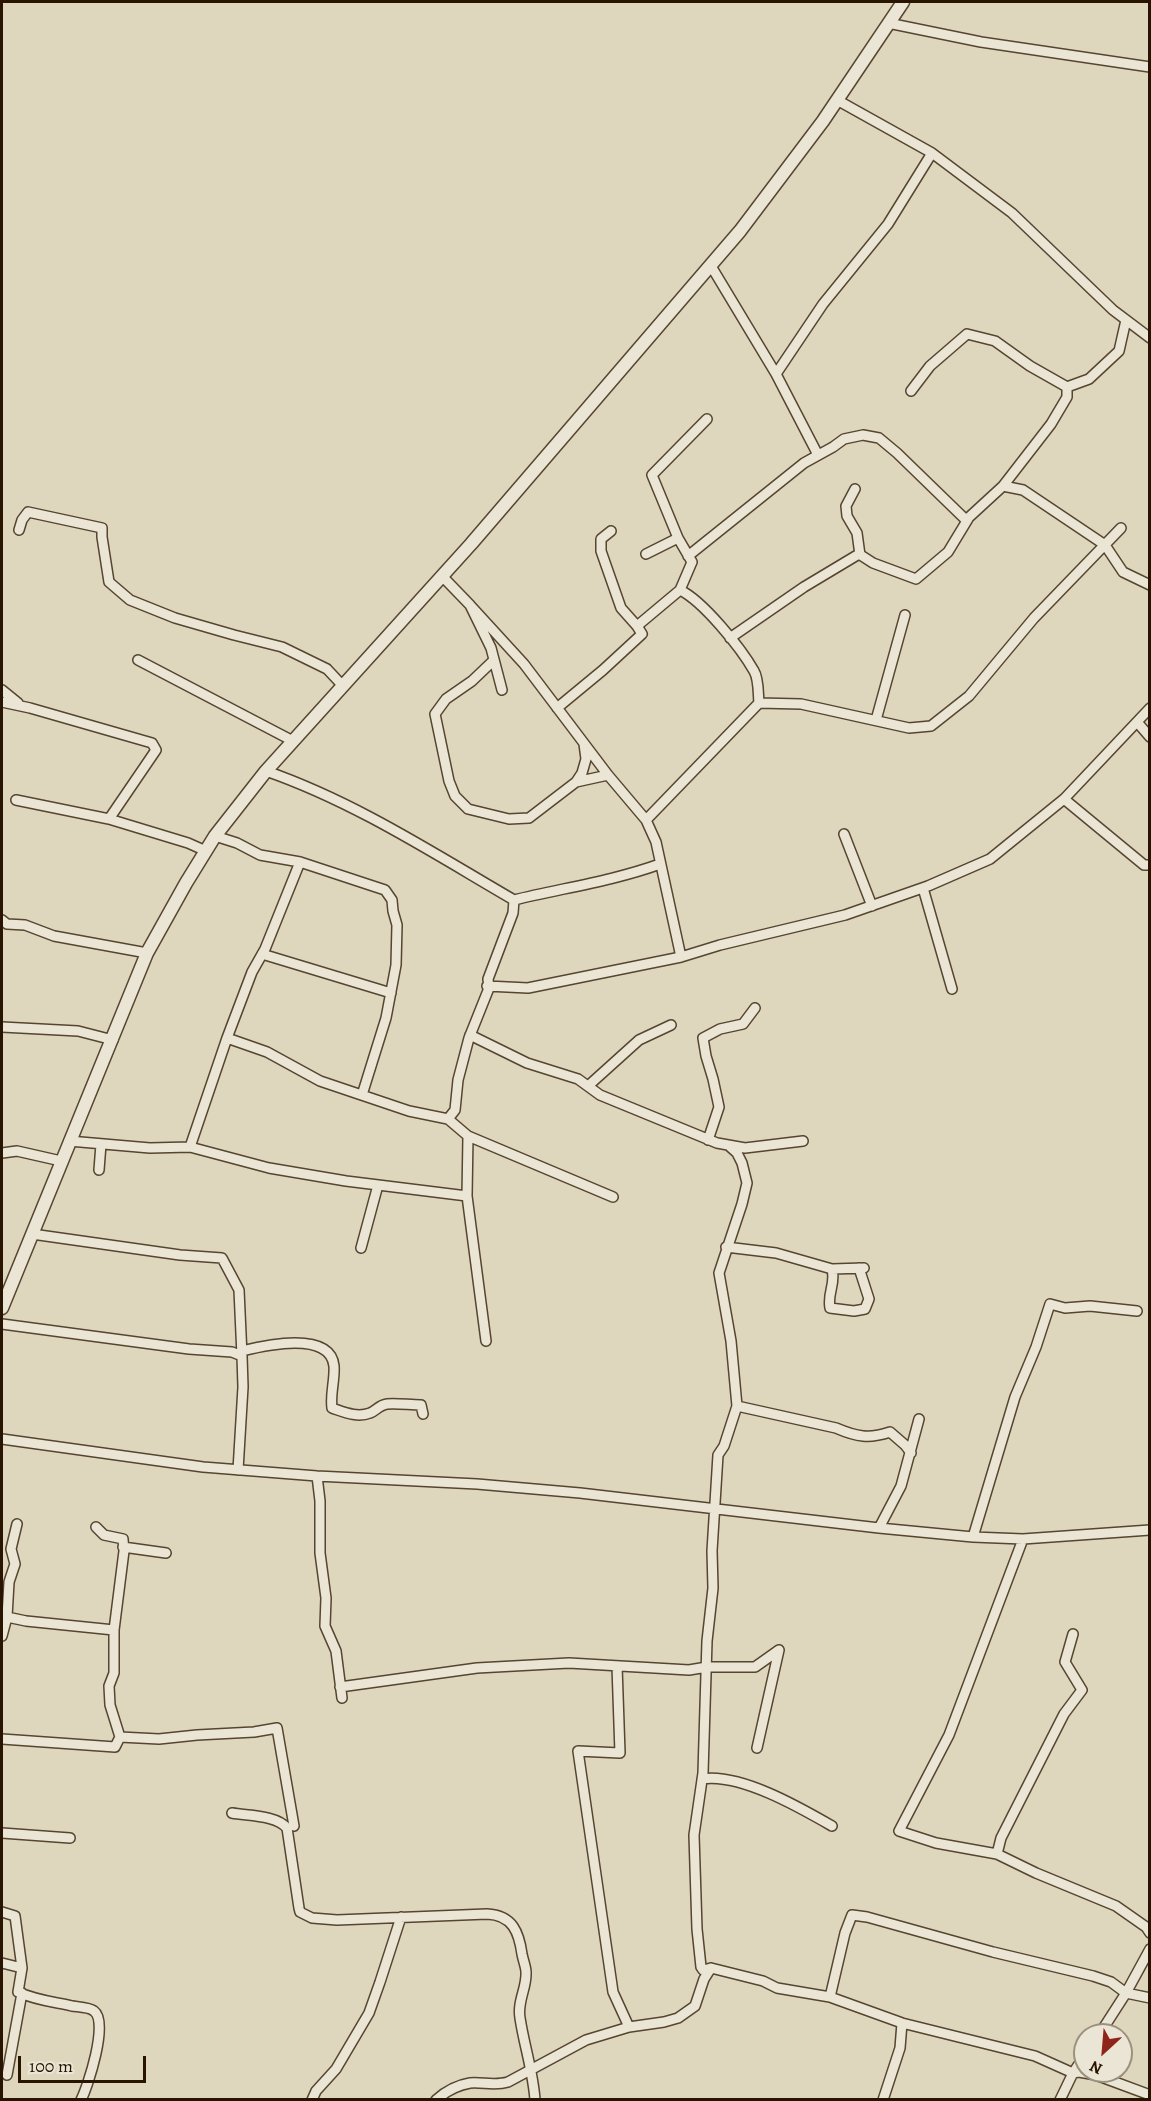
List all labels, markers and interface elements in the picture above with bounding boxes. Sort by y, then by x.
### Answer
north arrow [1073,2023,1133,2083]
scale bar [21,2044,148,2082]
text: 100 m [29,2054,73,2078]
text: N [1086,2055,1106,2080]

